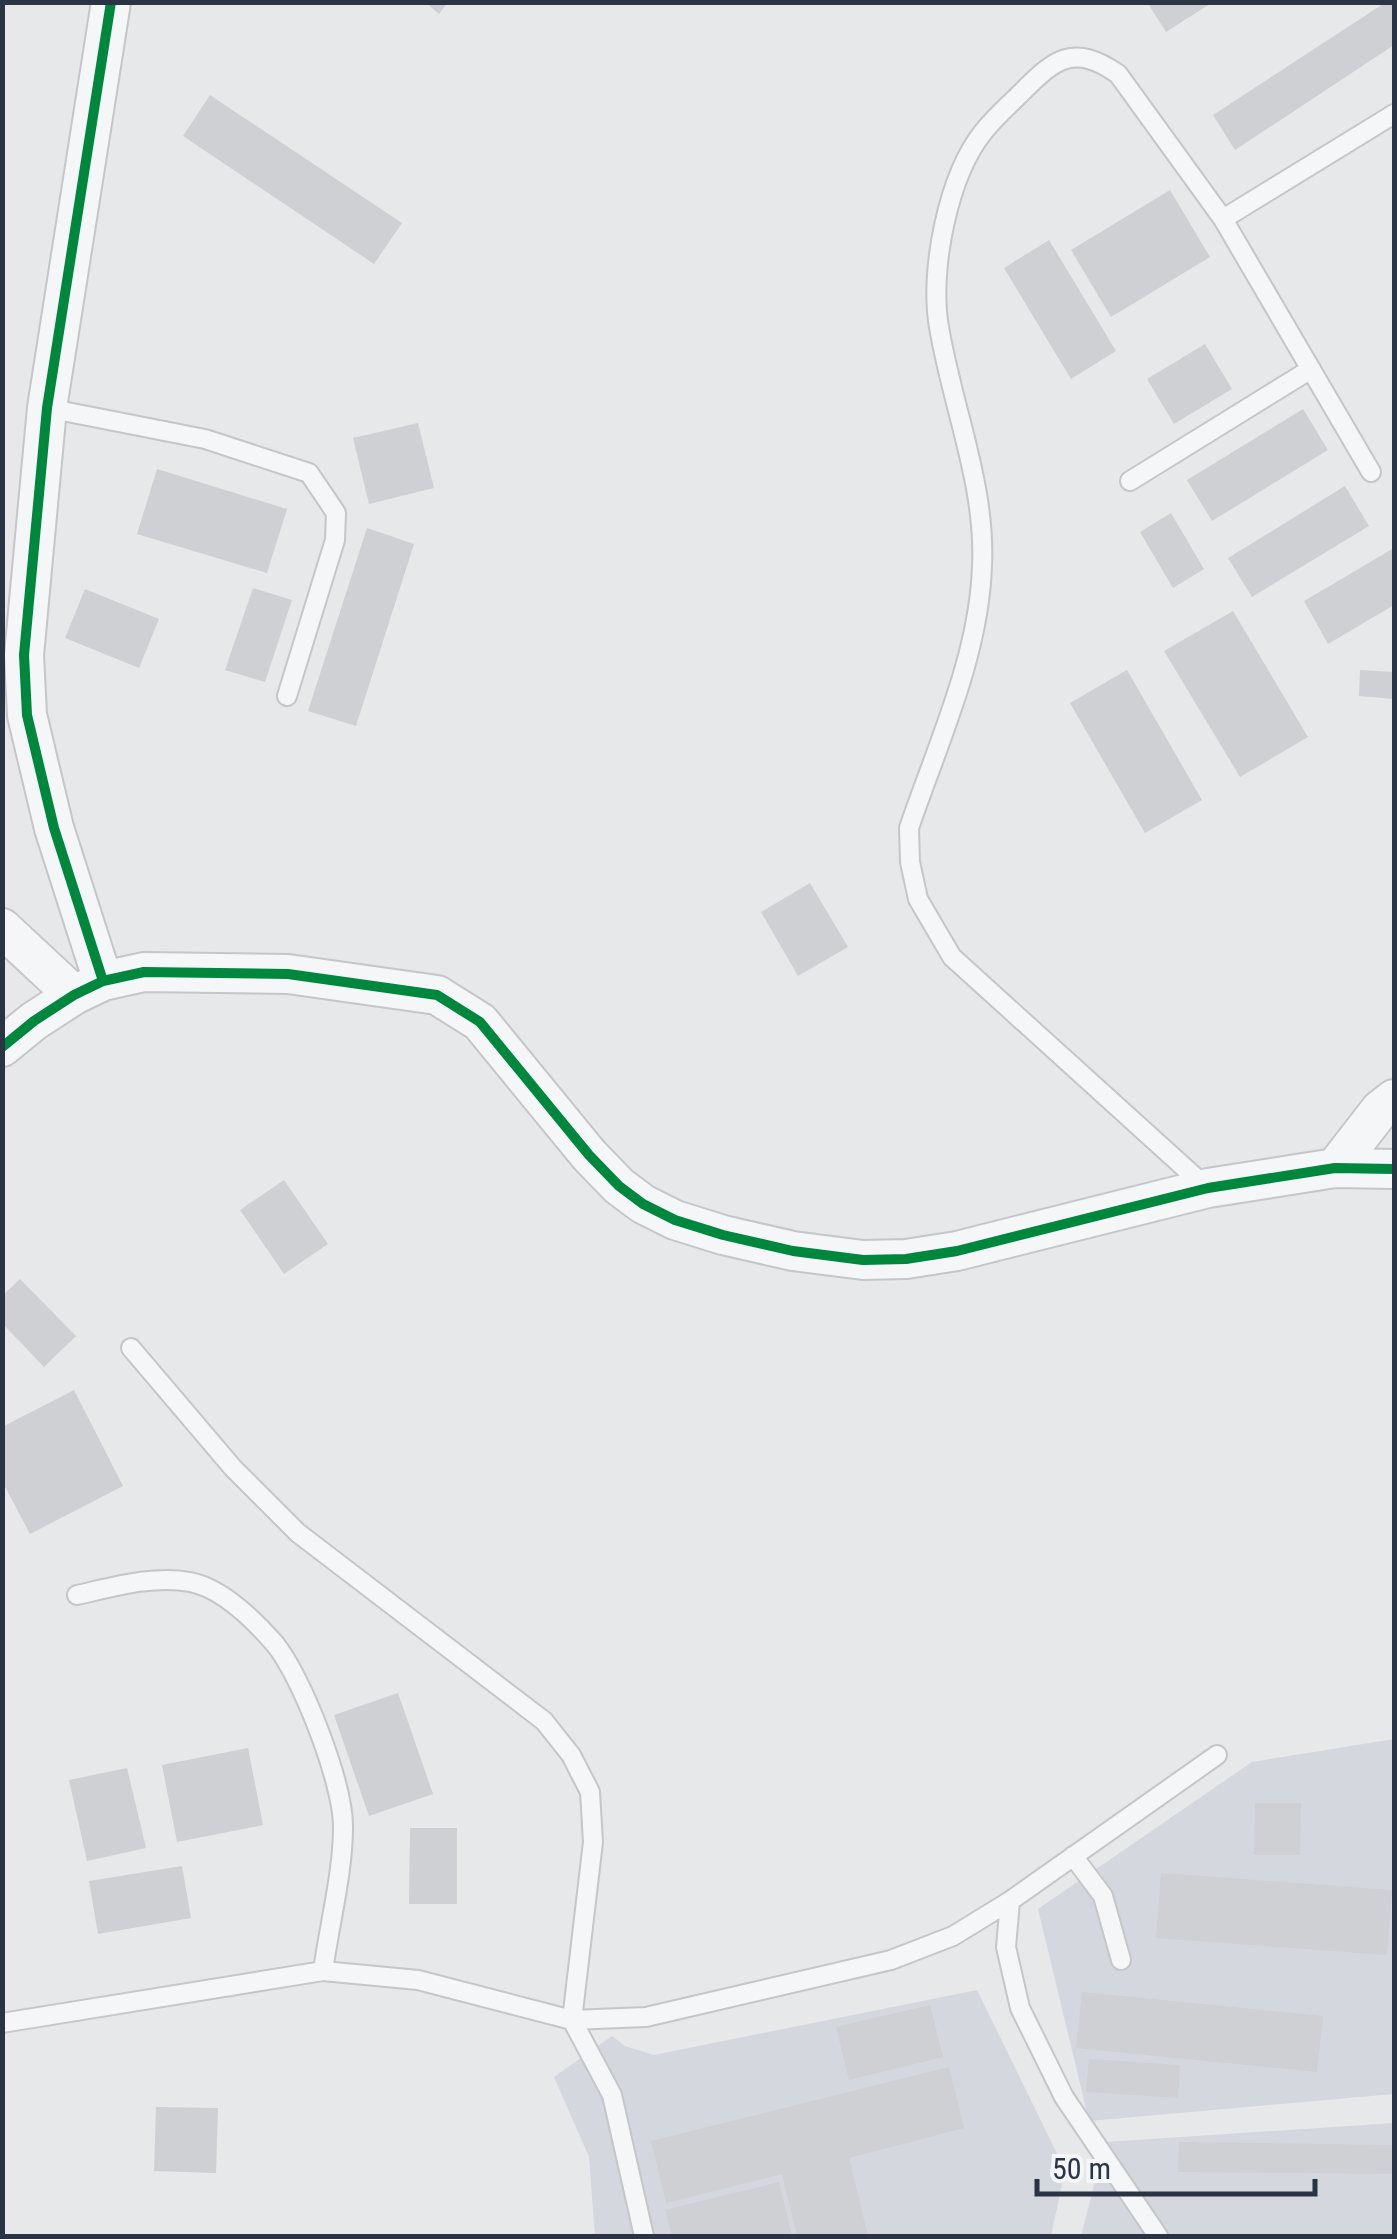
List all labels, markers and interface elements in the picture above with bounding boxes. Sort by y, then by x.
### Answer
scale bar [1037,2134,1314,2196]
text: 50 m [1052,2151,1111,2186]

